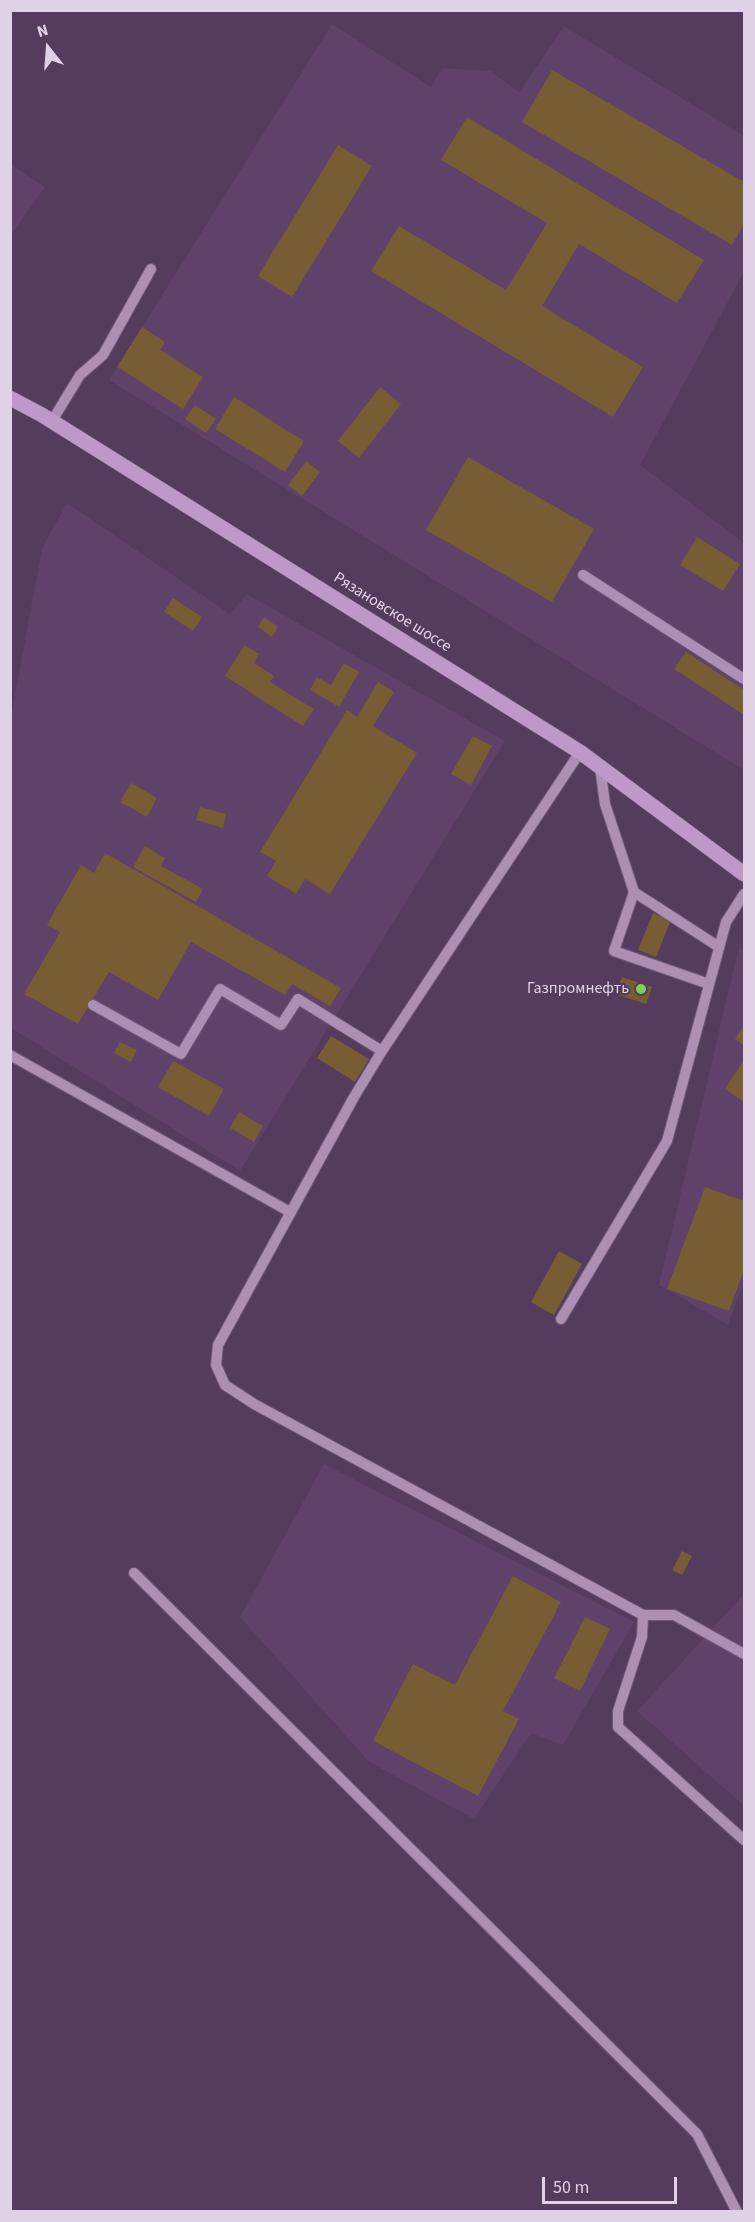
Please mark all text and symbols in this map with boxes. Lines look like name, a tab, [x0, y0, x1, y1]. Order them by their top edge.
north arrow	[18, 18, 78, 78]
text: N	[34, 19, 51, 43]
street label: Рязановское шоссе	[330, 569, 454, 657]
place label: Газпромнефть	[527, 979, 629, 999]
marker: Газпромнефть	[634, 982, 648, 996]
scale bar	[545, 2165, 680, 2203]
text: 50 m	[553, 2175, 589, 2200]

